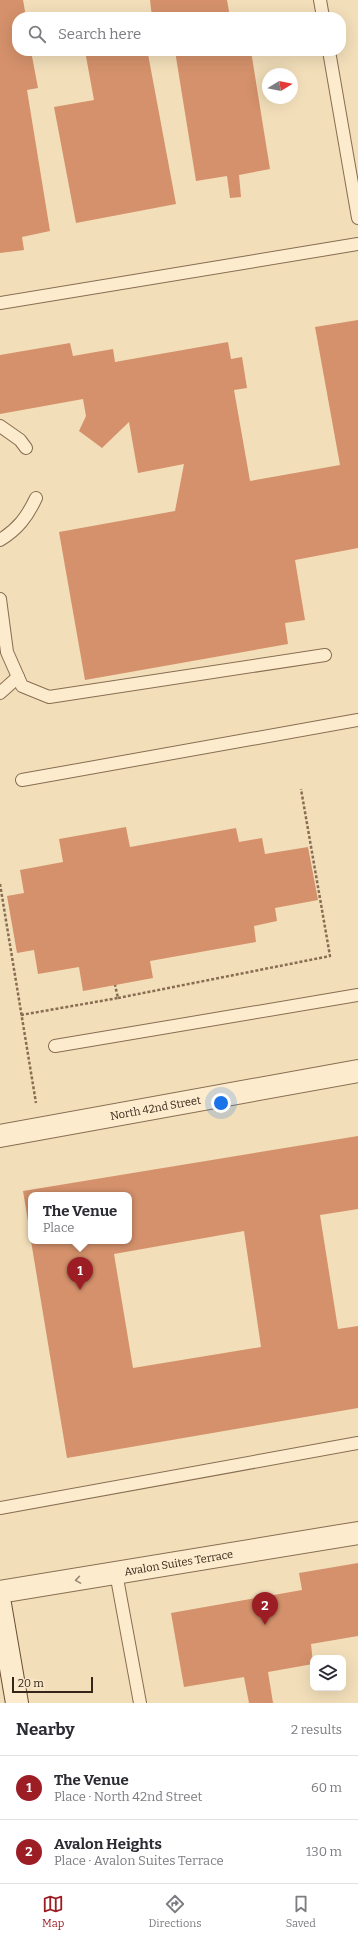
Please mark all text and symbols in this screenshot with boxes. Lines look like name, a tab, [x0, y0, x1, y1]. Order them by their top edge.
search box	[12, 12, 346, 56]
icon: search	[26, 23, 48, 45]
text: Search here	[58, 25, 141, 43]
north arrow	[262, 68, 298, 104]
your location	[211, 1093, 231, 1113]
street label: North 42nd Street	[109, 1094, 202, 1123]
popup	[28, 1192, 132, 1244]
text: The Venue	[43, 1202, 117, 1220]
text: Place	[43, 1220, 74, 1235]
pin: 1	[67, 1257, 93, 1290]
street label: Avalon Suites Terrace	[123, 1548, 234, 1578]
one-way arrow	[75, 1575, 81, 1584]
pin: 2	[252, 1592, 278, 1625]
map controls	[310, 1655, 346, 1691]
button: layers	[310, 1655, 346, 1691]
scale bar	[12, 1675, 93, 1694]
text: 20 m	[18, 1677, 44, 1690]
text: Nearby	[16, 1719, 75, 1740]
text: 2 results	[291, 1722, 342, 1737]
text: The Venue	[54, 1771, 129, 1789]
text: 1	[26, 1780, 32, 1795]
text: 60 m	[311, 1780, 342, 1795]
text: Place · North 42nd Street	[54, 1789, 202, 1804]
text: Avalon Heights	[54, 1835, 162, 1853]
text: 2	[25, 1844, 33, 1859]
text: 130 m	[306, 1844, 342, 1859]
text: Place · Avalon Suites Terrace	[54, 1853, 224, 1868]
tab: Map	[42, 1893, 64, 1930]
tab: Directions	[149, 1893, 201, 1930]
tab: Saved	[286, 1893, 316, 1930]

